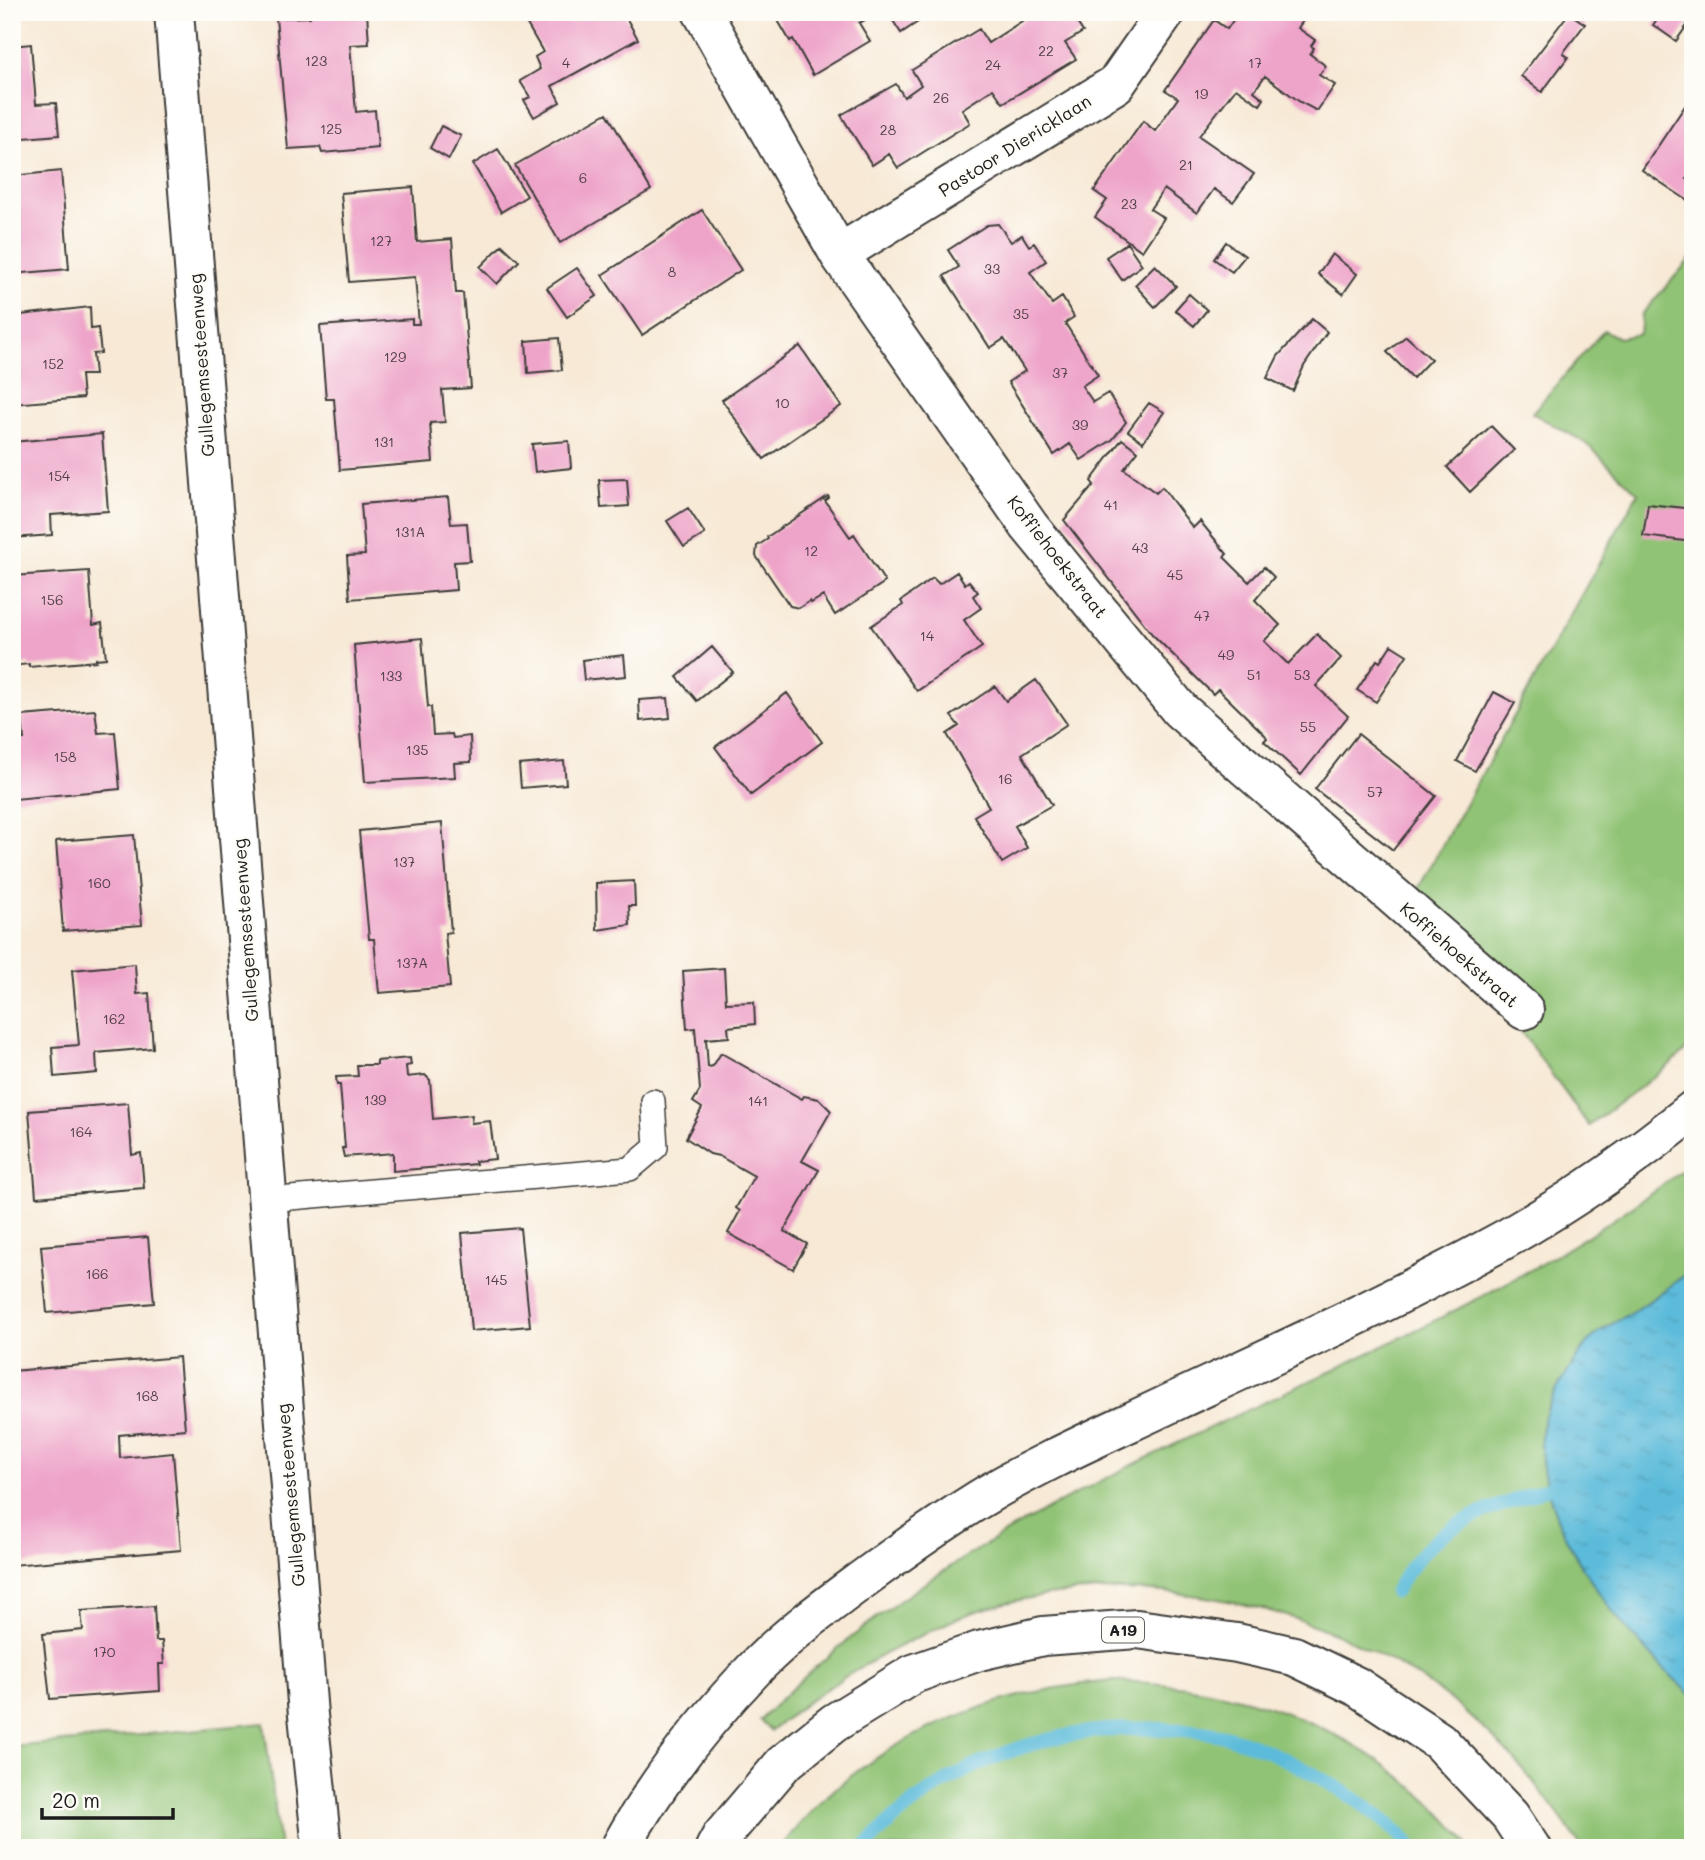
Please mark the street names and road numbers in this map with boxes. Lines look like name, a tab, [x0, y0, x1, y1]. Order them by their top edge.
street label: Pastoor Diericklaan	[934, 88, 1095, 202]
street label: Gullegemsesteenweg	[183, 273, 219, 458]
street label: Koffiehoekstraat	[1002, 490, 1113, 623]
street label: Gullegemsesteenweg	[227, 838, 263, 1023]
street label: Koffiehoekstraat	[1395, 896, 1524, 1012]
street label: Gullegemsesteenweg	[270, 1403, 310, 1588]
road number: A19	[1102, 1618, 1144, 1642]

